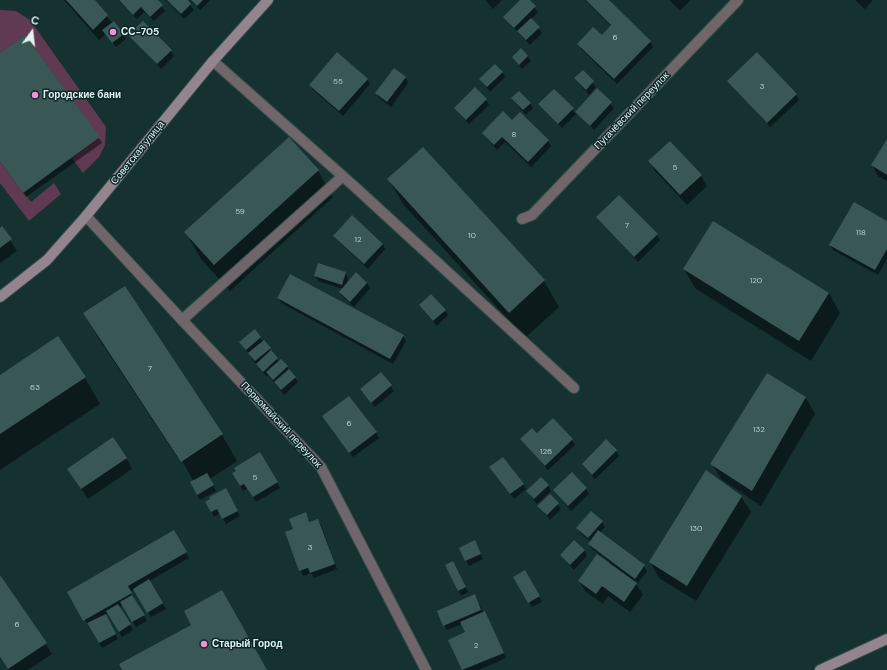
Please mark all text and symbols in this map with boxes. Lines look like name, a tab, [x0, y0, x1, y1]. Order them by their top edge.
north arrow	[12, 12, 52, 52]
text: С	[29, 13, 41, 28]
place label: СС-705	[121, 26, 159, 38]
marker: СС-705	[108, 27, 118, 37]
house number: 6	[612, 33, 618, 43]
street label: Пугачёвский переулок	[592, 70, 672, 152]
house number: 55	[333, 77, 343, 87]
house number: 3	[760, 82, 764, 92]
place label: Городские бани	[43, 89, 121, 101]
marker: Городские бани	[30, 90, 40, 100]
street label: Советская улица	[109, 119, 167, 187]
house number: 8	[512, 130, 516, 140]
house number: 5	[673, 163, 677, 173]
house number: 59	[235, 207, 245, 217]
house number: 7	[625, 221, 629, 231]
house number: 118	[856, 228, 866, 238]
house number: 10	[468, 231, 476, 241]
house number: 12	[354, 235, 362, 245]
house number: 120	[750, 276, 762, 286]
house number: 7	[148, 364, 152, 374]
street label: Первомайский переулок	[238, 380, 324, 470]
house number: 63	[30, 383, 40, 393]
house number: 6	[346, 419, 352, 429]
house number: 132	[753, 425, 765, 435]
house number: 126	[540, 447, 552, 457]
house number: 5	[253, 473, 257, 483]
house number: 130	[690, 524, 702, 534]
house number: 3	[308, 543, 312, 553]
house number: 6	[14, 620, 20, 630]
place label: Старый Город	[212, 638, 283, 650]
marker: Старый Город	[199, 639, 209, 649]
house number: 2	[474, 641, 478, 651]

